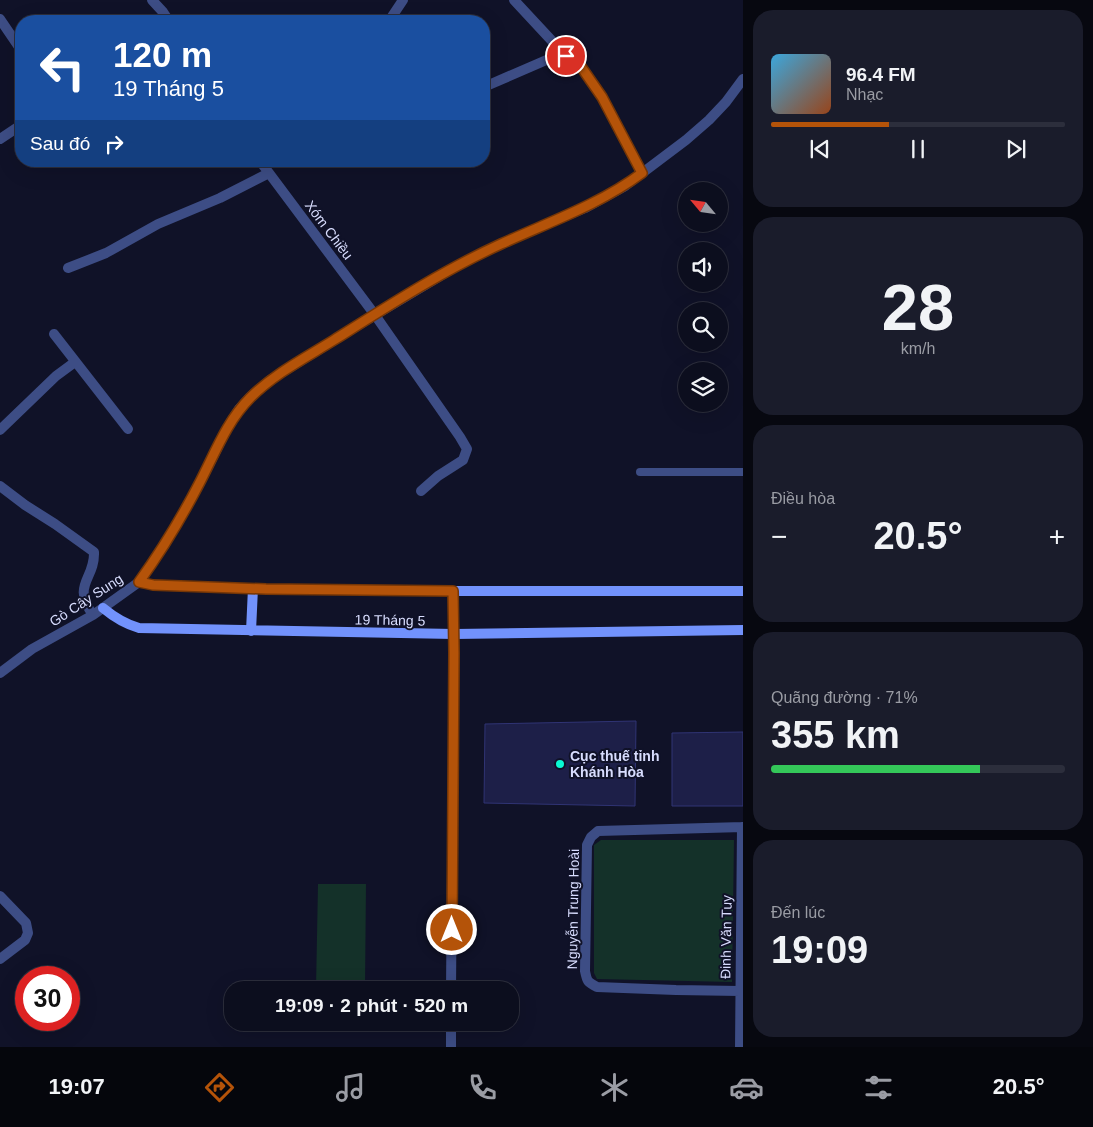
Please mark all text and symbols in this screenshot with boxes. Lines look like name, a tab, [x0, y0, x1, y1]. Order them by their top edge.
icon: left	[30, 35, 95, 100]
text: 120 m	[113, 35, 212, 74]
pin	[545, 35, 587, 77]
icon: arrive	[552, 42, 580, 70]
text: 96.4 FM	[846, 64, 916, 85]
text: 19 Tháng 5	[113, 76, 224, 101]
text: Nhạc	[846, 86, 883, 103]
icon: right	[100, 130, 128, 158]
text: Sau đó	[30, 133, 90, 154]
icon: previous	[806, 135, 834, 163]
icon: pause	[904, 135, 932, 163]
icon: next	[1002, 135, 1030, 163]
north arrow	[678, 182, 728, 232]
map controls	[678, 182, 728, 412]
street label: Xóm Chiều	[302, 198, 356, 262]
button: sound	[678, 242, 728, 292]
text: 28	[882, 271, 954, 344]
button: search	[678, 302, 728, 352]
text: km/h	[901, 340, 935, 357]
button: layers	[678, 362, 728, 412]
text: Điều hòa	[771, 490, 835, 507]
text: 20.5°	[873, 515, 963, 557]
text: −	[771, 521, 787, 552]
text: +	[1049, 521, 1065, 552]
street label: Gò Cây Sung	[46, 570, 126, 630]
street label: 19 Tháng 5	[355, 611, 426, 629]
text: Quãng đường · 71%	[771, 689, 918, 706]
text: 355 km	[771, 714, 900, 756]
place label: Cục thuế tỉnh Khánh Hòa	[570, 748, 659, 780]
marker: Cục thuế tỉnh Khánh Hòa	[554, 758, 566, 770]
street label: Nguyễn Trung Hoài	[564, 849, 582, 969]
street label: Đinh Văn Tuy	[717, 895, 735, 979]
position arrow	[425, 903, 477, 955]
text: Đến lúc	[771, 904, 825, 921]
text: 19:09	[771, 929, 868, 971]
speed limit sign: 30	[15, 966, 80, 1031]
text: 19:09 · 2 phút · 520 m	[275, 995, 468, 1016]
icon: directions	[202, 1070, 237, 1105]
icon: music	[333, 1070, 368, 1105]
icon: phone	[465, 1070, 500, 1105]
icon: climate	[597, 1070, 632, 1105]
icon: car	[729, 1070, 764, 1105]
icon: filters	[861, 1070, 896, 1105]
text: 19:07	[48, 1074, 105, 1099]
text: 20.5°	[993, 1074, 1044, 1099]

